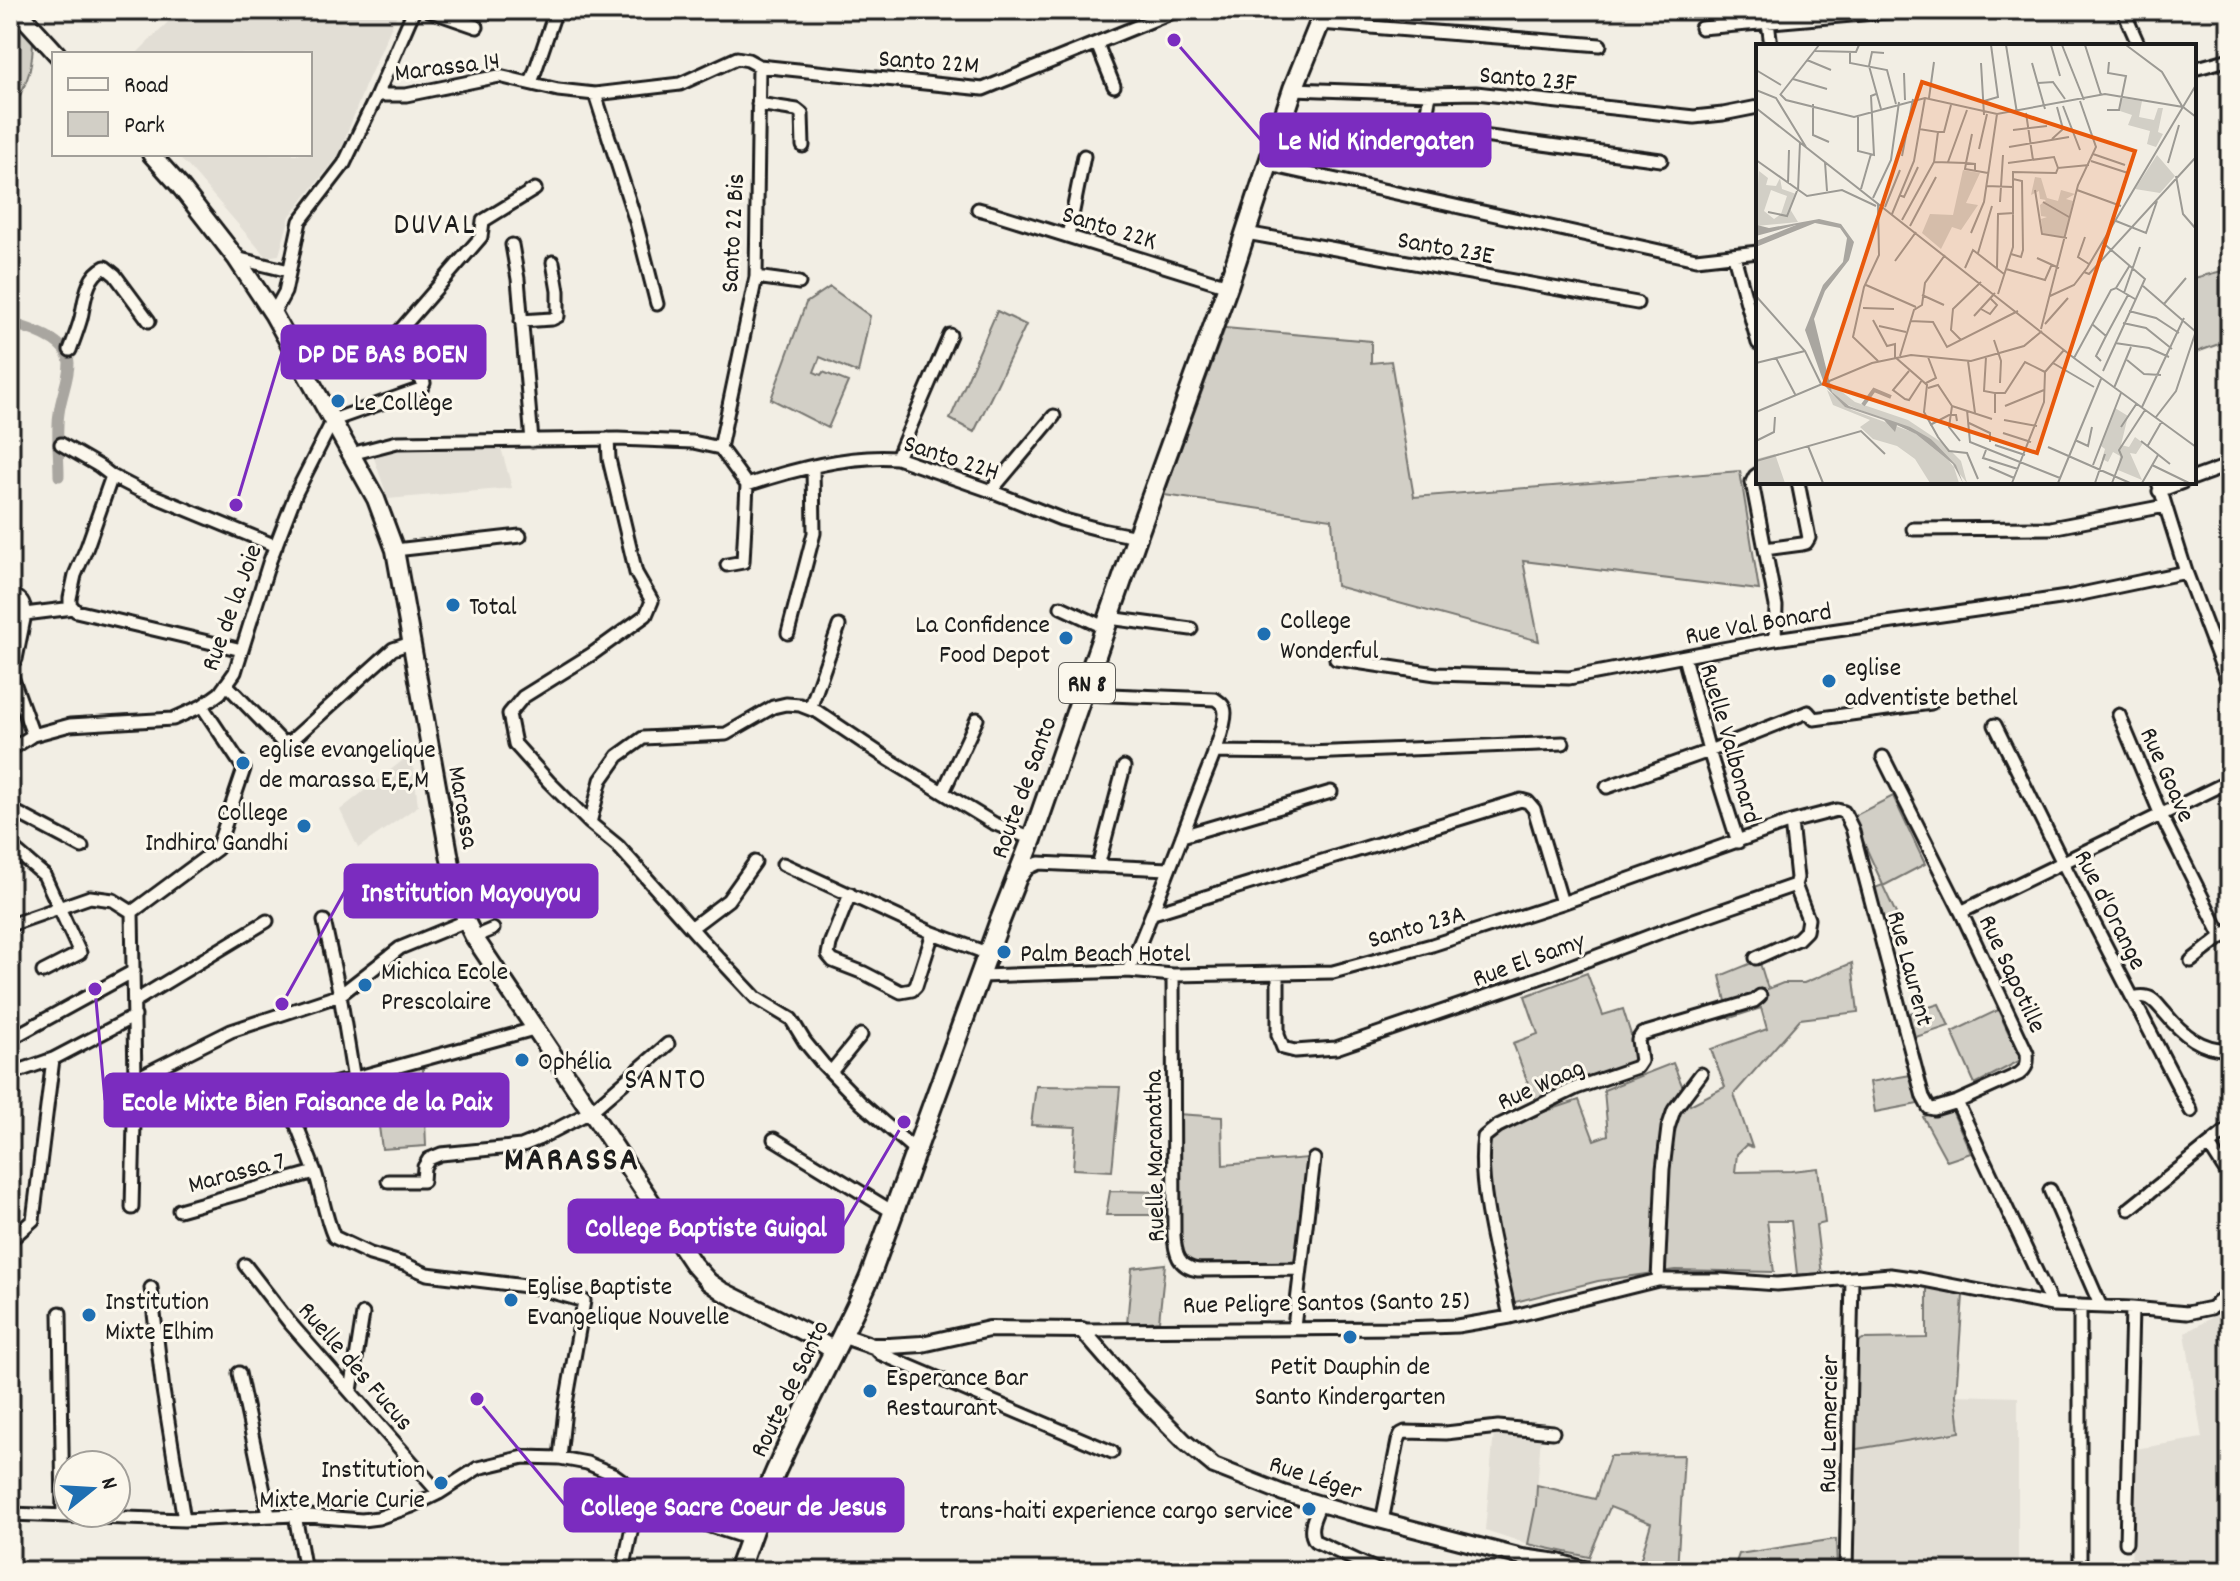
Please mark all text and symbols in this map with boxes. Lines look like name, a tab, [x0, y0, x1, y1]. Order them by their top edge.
street label: Santo 22M	[877, 42, 980, 85]
street label: Marassa 14	[393, 44, 502, 93]
inset map	[1756, 44, 2196, 484]
legend	[52, 52, 312, 156]
street label: Santo 23F	[1478, 58, 1578, 103]
text: Road	[124, 70, 169, 104]
text: Park	[124, 110, 165, 144]
callout: Le Nid Kindergaten	[1261, 114, 1490, 166]
text: Le Nid Kindergaten	[1278, 124, 1474, 164]
street label: Santo 22 Bis	[713, 173, 756, 294]
street label: Santo 22K	[1057, 197, 1161, 261]
district label: DUVAL	[393, 206, 477, 249]
street label: Santo 23E	[1394, 223, 1497, 276]
callout: DP DE BAS BOEN	[282, 326, 485, 378]
text: DP DE BAS BOEN	[298, 337, 468, 377]
place label: Le Collège	[354, 386, 453, 423]
marker: Le Collège	[329, 392, 347, 410]
street label: Santo 22H	[898, 426, 1004, 492]
street label: Rue de la Joie	[193, 540, 273, 677]
place label: Total	[469, 590, 517, 627]
street label: Rue Val Bonard	[1682, 594, 1835, 657]
marker: Total	[444, 596, 462, 614]
place label: College Wonderful	[1280, 604, 1378, 671]
place label: La Confidence Food Depot	[915, 608, 1050, 675]
marker: College Wonderful	[1255, 625, 1273, 643]
marker: La Confidence Food Depot	[1057, 629, 1075, 647]
place label: eglise adventiste bethel	[1845, 651, 2018, 718]
street label: Ruelle Valbonard	[1688, 660, 1769, 828]
road number: RN 8	[1059, 663, 1115, 703]
marker: eglise adventiste bethel	[1820, 672, 1838, 690]
street label: Route de Santo	[982, 712, 1068, 864]
street label: Rue Goave	[2128, 722, 2203, 829]
place label: eglise evangelique de marassa E,E,M	[259, 733, 436, 800]
marker: eglise evangelique de marassa E,E,M	[234, 754, 252, 772]
street label: Marassa	[436, 763, 487, 853]
place label: College Indhira Gandhi	[145, 796, 288, 863]
marker: College Indhira Gandhi	[295, 817, 313, 835]
street label: Rue d'Orange	[2063, 844, 2155, 977]
callout: Institution Mayouyou	[345, 865, 597, 917]
text: Institution Mayouyou	[361, 876, 581, 916]
street label: Santo 23A	[1364, 897, 1470, 960]
street label: Rue Laurent	[1875, 907, 1942, 1031]
street label: Rue Sapotille	[1967, 909, 2054, 1040]
street label: Rue El Samy	[1468, 924, 1591, 999]
place label: Palm Beach Hotel	[1020, 937, 1190, 974]
marker: Palm Beach Hotel	[995, 943, 1013, 961]
place label: Michica Ecole Prescolaire	[381, 955, 508, 1022]
marker: Michica Ecole Prescolaire	[356, 976, 374, 994]
place label: Ophélia	[538, 1045, 612, 1082]
marker: Ophélia	[513, 1051, 531, 1069]
street label: Rue Waag	[1492, 1051, 1591, 1122]
district label: SANTO	[624, 1061, 708, 1104]
street label: Ruelle Maranatha	[1136, 1069, 1176, 1242]
callout: Ecole Mixte Bien Faisance de la Paix	[105, 1074, 508, 1126]
text: Ecole Mixte Bien Faisance de la Paix	[122, 1085, 493, 1125]
district label: MARASSA	[504, 1138, 640, 1187]
street label: Marassa 7	[184, 1144, 290, 1205]
callout: College Baptiste Guigal	[569, 1200, 843, 1252]
text: College Baptiste Guigal	[585, 1211, 827, 1251]
place label: Eglise Baptiste Evangelique Nouvelle	[527, 1270, 730, 1337]
street label: Rue Peligre Santos (Santo 25)	[1182, 1283, 1470, 1325]
place label: Institution Mixte Elhim	[105, 1285, 214, 1352]
marker: Eglise Baptiste Evangelique Nouvelle	[502, 1291, 520, 1309]
street label: Ruelle des Fucus	[288, 1294, 421, 1440]
marker: Institution Mixte Elhim	[80, 1306, 98, 1324]
street label: Route de Santo	[742, 1315, 840, 1465]
marker: Petit Dauphin de Santo Kindergarten	[1341, 1328, 1359, 1346]
place label: Petit Dauphin de Santo Kindergarten	[1254, 1350, 1446, 1417]
street label: Rue Lemercier	[1811, 1354, 1850, 1494]
place label: Esperance Bar Restaurant	[886, 1361, 1028, 1428]
marker: Esperance Bar Restaurant	[861, 1382, 879, 1400]
street label: Rue Léger	[1264, 1447, 1366, 1512]
north arrow	[52, 1449, 132, 1529]
place label: Institution Mixte Marie Curie	[259, 1453, 425, 1520]
text: N	[91, 1474, 124, 1494]
marker: Institution Mixte Marie Curie	[432, 1474, 450, 1492]
callout: College Sacre Coeur de Jesus	[565, 1479, 903, 1531]
text: College Sacre Coeur de Jesus	[581, 1490, 887, 1530]
place label: trans-haiti experience cargo service	[940, 1494, 1293, 1531]
marker: trans-haiti experience cargo service	[1300, 1500, 1318, 1518]

